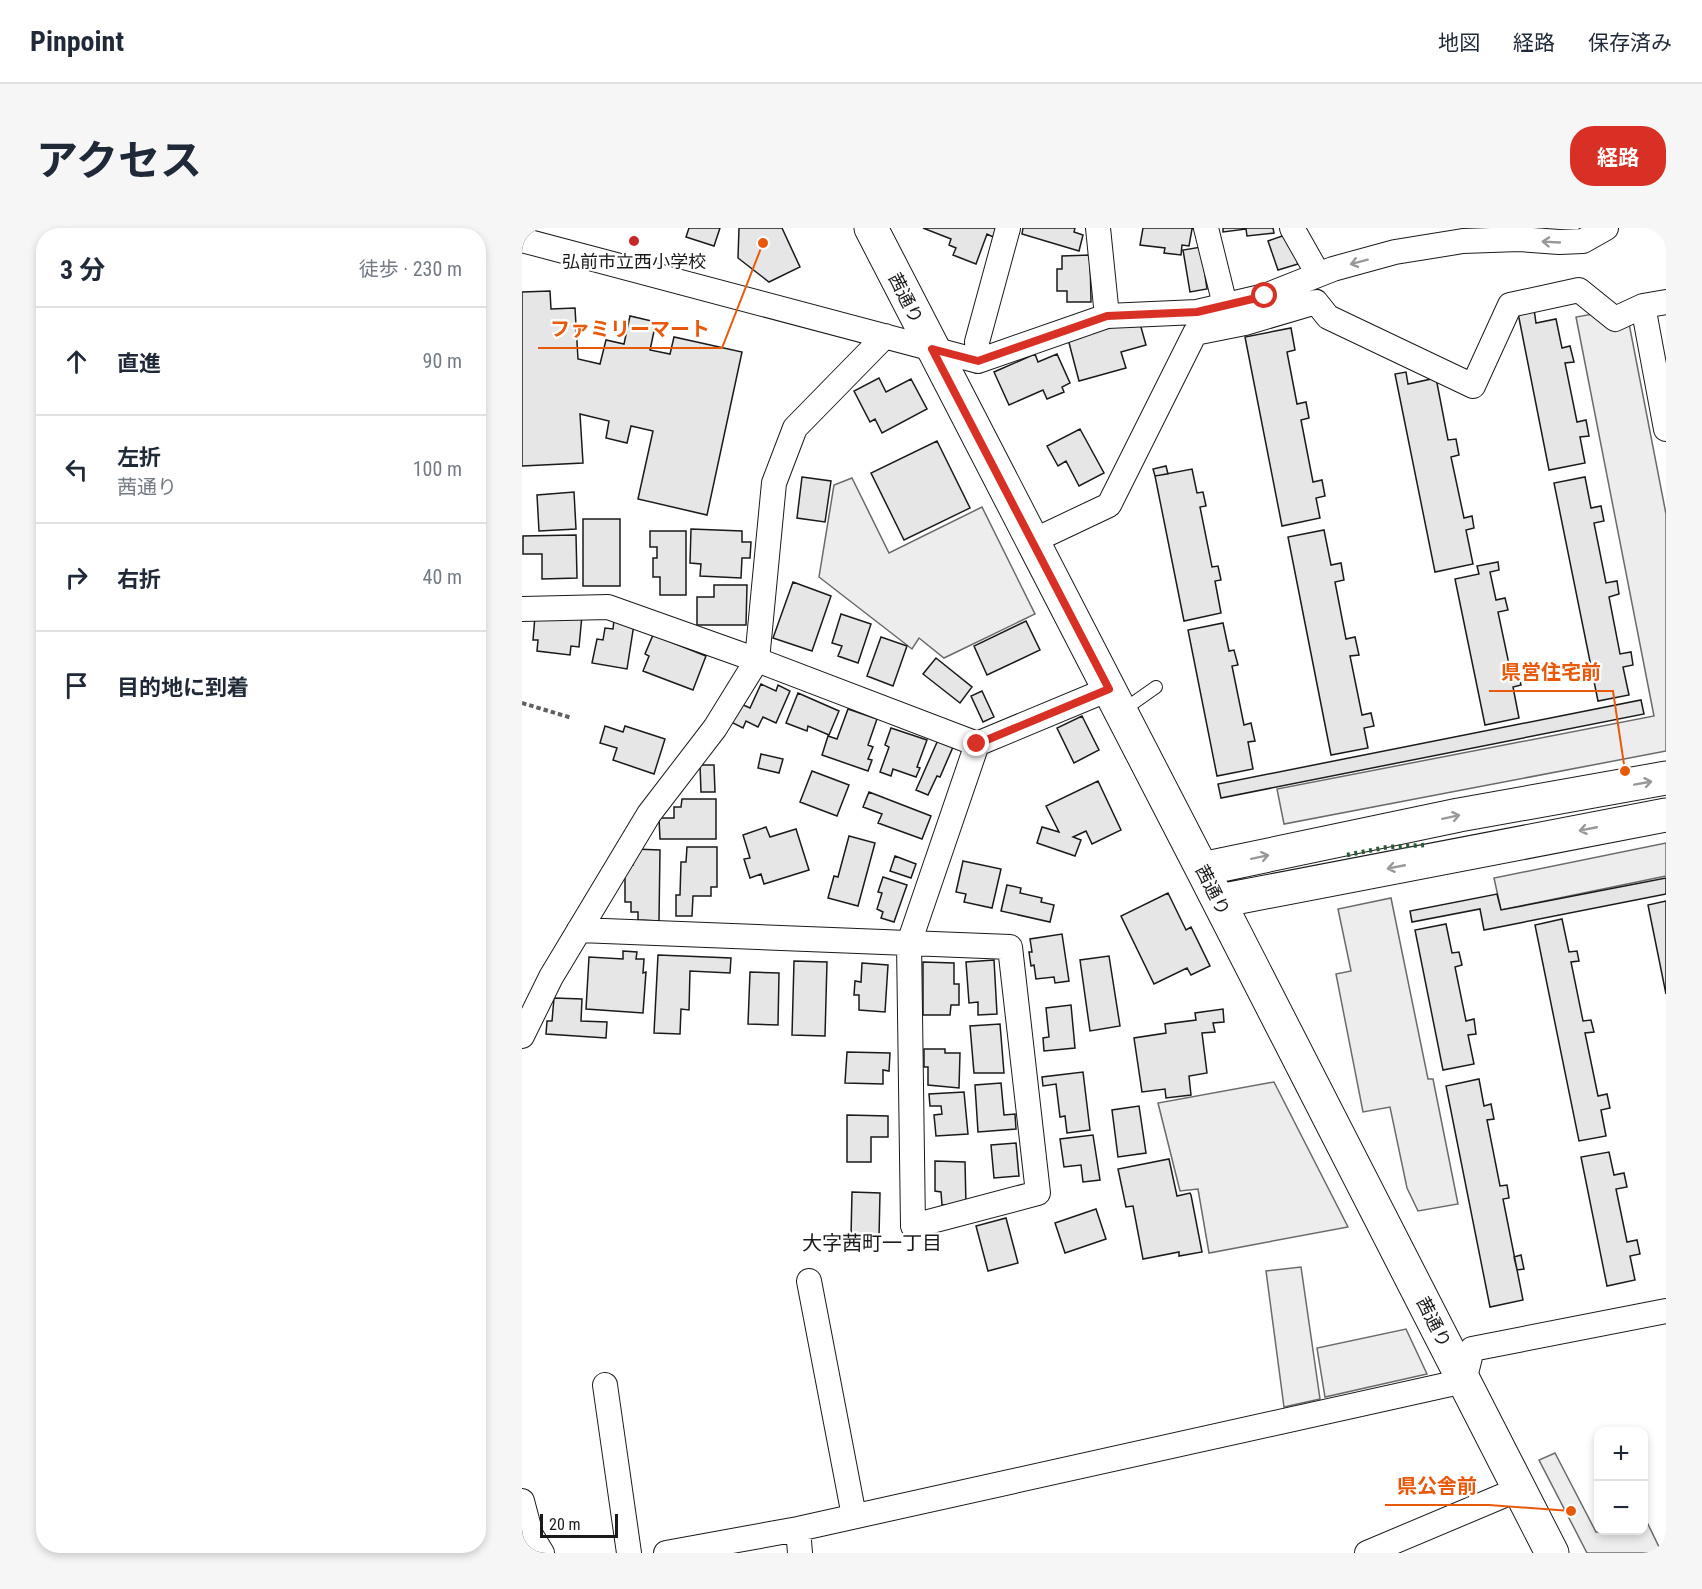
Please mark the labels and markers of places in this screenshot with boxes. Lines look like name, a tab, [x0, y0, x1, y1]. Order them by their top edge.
marker: 弘前市立西小学校	[627, 234, 641, 248]
place label: 弘前市立西小学校	[562, 251, 706, 272]
callout: ファミリーマート	[538, 310, 722, 348]
callout: 県営住宅前	[1489, 653, 1613, 691]
callout: 県公舎前	[1385, 1467, 1489, 1505]

